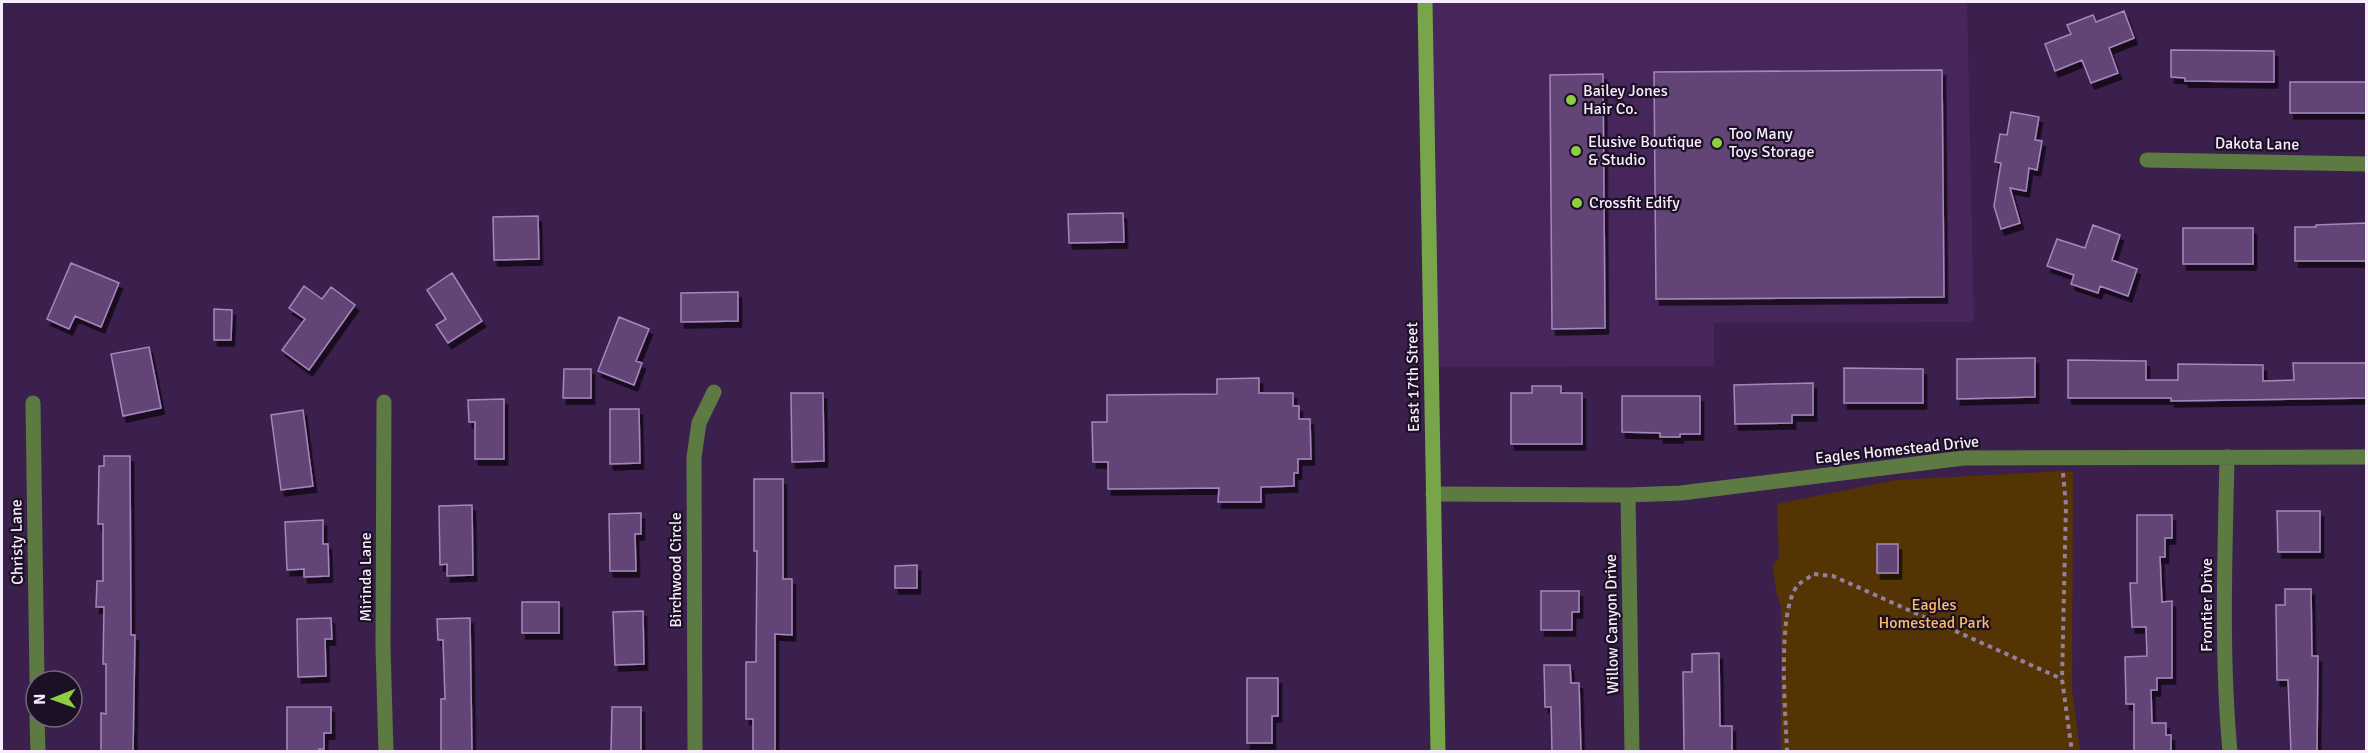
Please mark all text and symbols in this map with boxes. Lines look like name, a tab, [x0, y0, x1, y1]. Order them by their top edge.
place label: Bailey Jones Hair Co.	[1583, 81, 1668, 119]
marker: Bailey Jones Hair Co.	[1564, 93, 1578, 107]
place label: Too Many Toys Storage	[1729, 124, 1815, 162]
place label: Elusive Boutique & Studio	[1588, 132, 1702, 170]
street label: Dakota Lane	[2215, 133, 2299, 155]
marker: Too Many Toys Storage	[1710, 136, 1724, 150]
marker: Elusive Boutique & Studio	[1569, 144, 1583, 158]
place label: Crossfit Edify	[1589, 193, 1680, 213]
marker: Crossfit Edify	[1570, 196, 1584, 210]
street label: East 17th Street	[1402, 321, 1424, 432]
street label: Eagles Homestead Drive	[1814, 431, 1980, 469]
street label: Christy Lane	[6, 499, 28, 585]
street label: Birchwood Circle	[666, 512, 686, 628]
street label: Mirinda Lane	[356, 532, 376, 622]
street label: Willow Canyon Drive	[1601, 554, 1623, 694]
street label: Frontier Drive	[2197, 558, 2217, 652]
park label: Eagles Homestead Park	[1878, 595, 1990, 633]
north arrow	[24, 669, 84, 729]
text: N	[30, 694, 50, 705]

